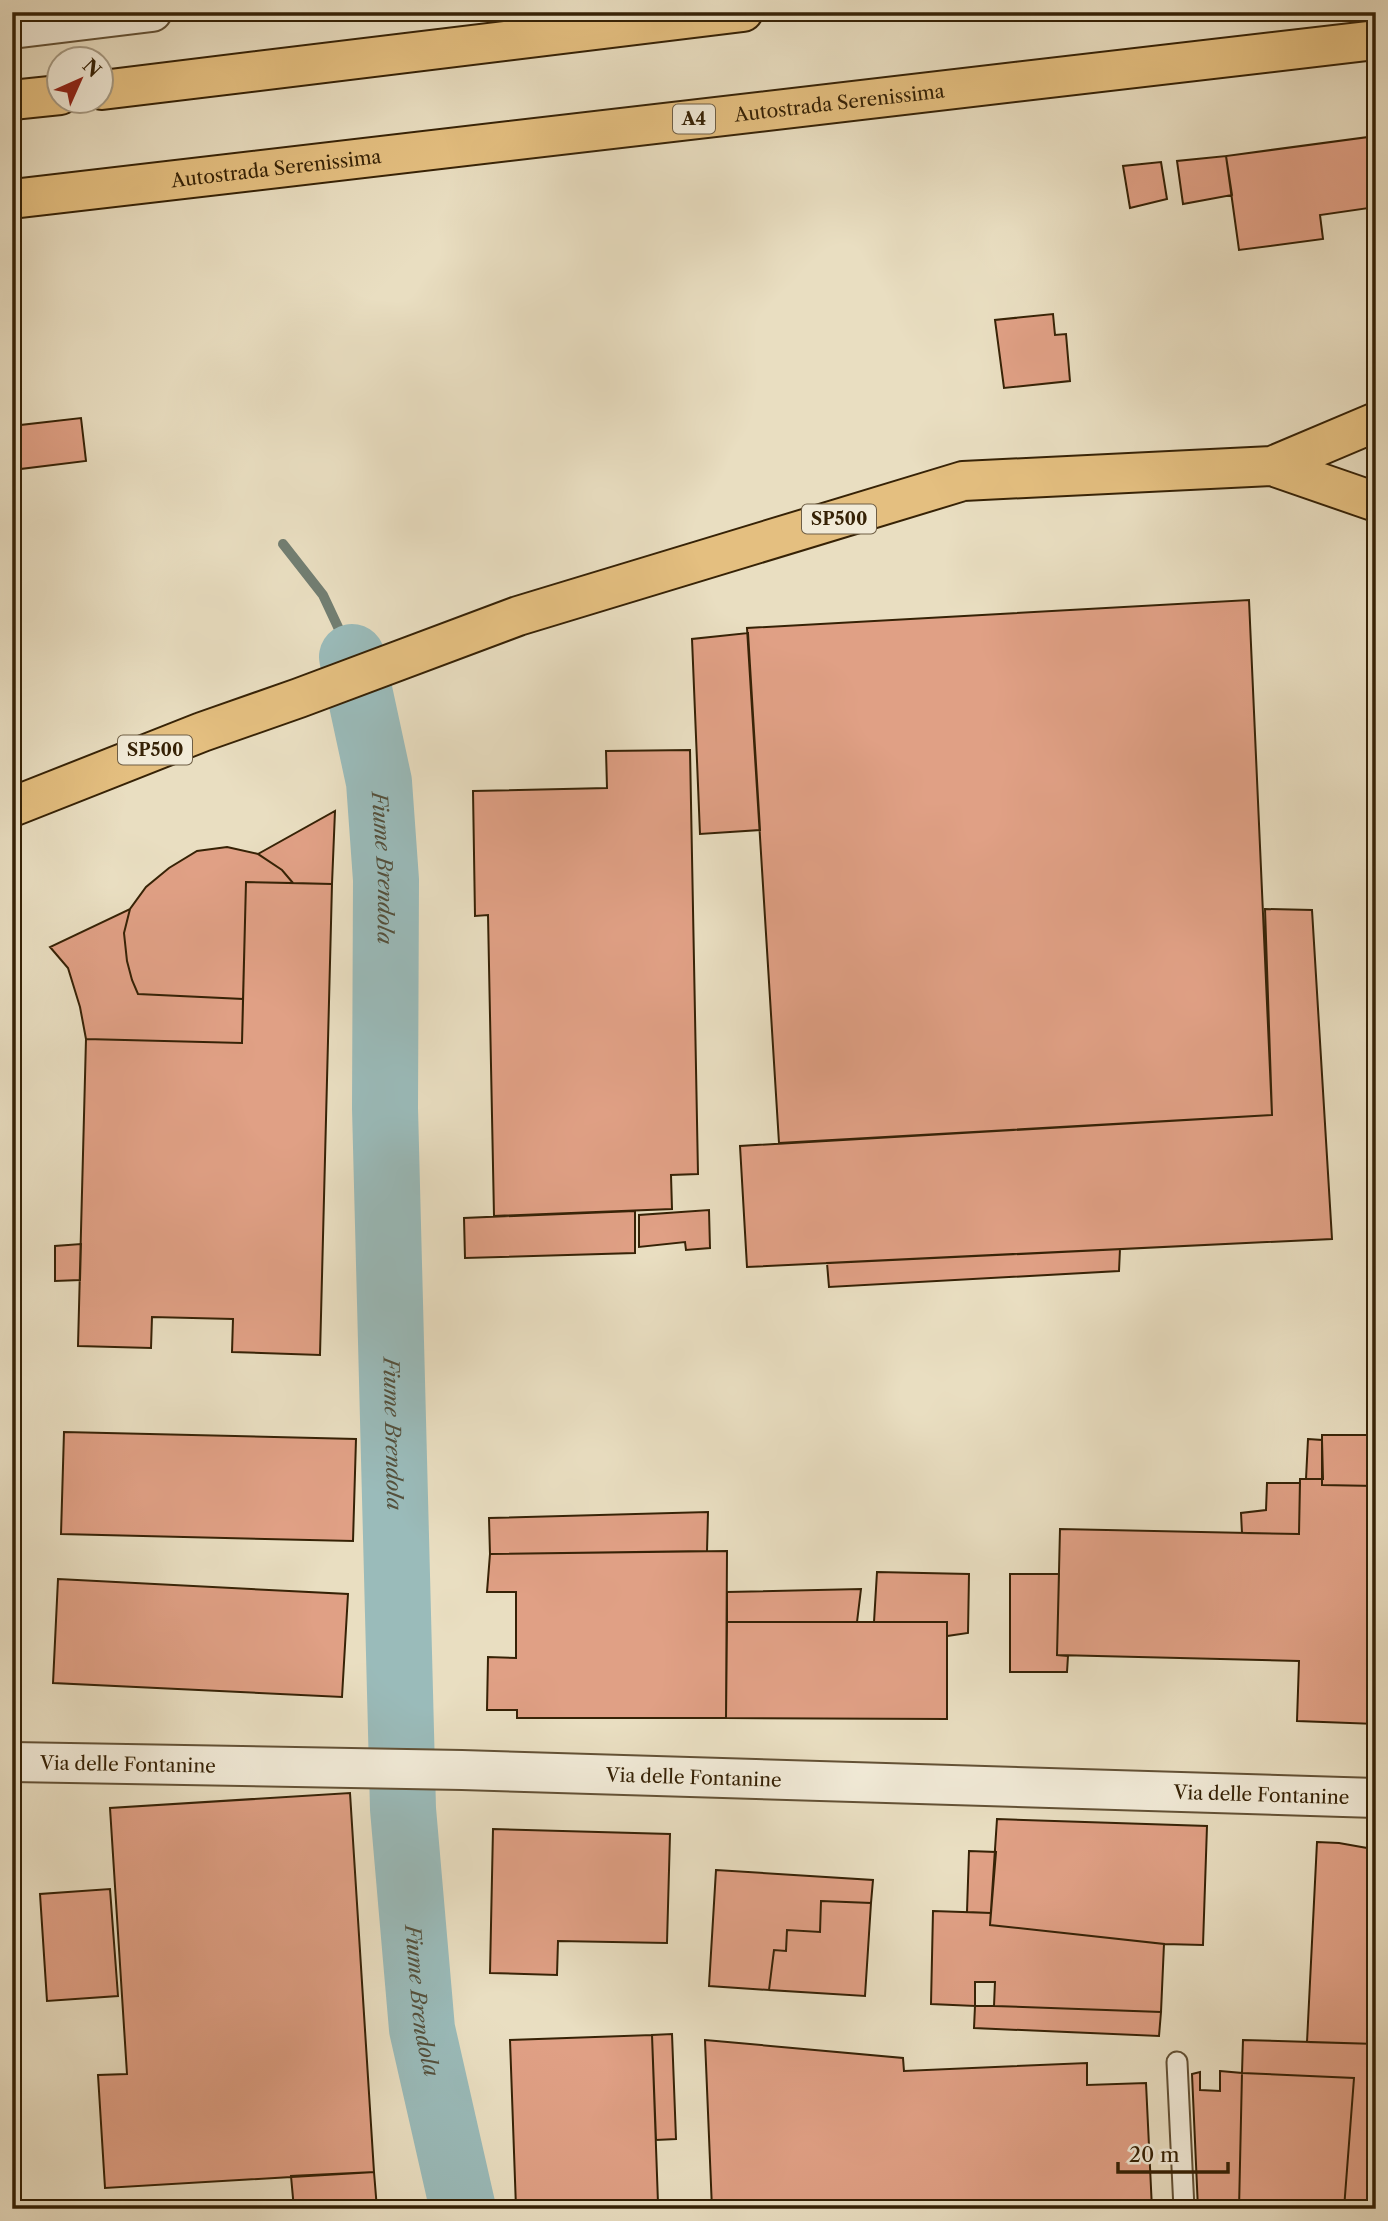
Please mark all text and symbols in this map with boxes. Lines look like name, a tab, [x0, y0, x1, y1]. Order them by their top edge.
north arrow	[46, 46, 116, 116]
text: N	[78, 54, 106, 82]
street label: Autostrada Serenissima	[732, 79, 946, 126]
road number: A4	[673, 104, 715, 134]
street label: Autostrada Serenissima	[169, 145, 383, 192]
road number: SP500	[802, 504, 876, 534]
road number: SP500	[118, 736, 192, 764]
water label: Fiume Brendola	[367, 789, 399, 945]
water label: Fiume Brendola	[379, 1355, 408, 1511]
street label: Via delle Fontanine	[39, 1751, 216, 1777]
street label: Via delle Fontanine	[605, 1763, 782, 1791]
street label: Via delle Fontanine	[1172, 1780, 1350, 1809]
water label: Fiume Brendola	[400, 1922, 445, 2079]
scale bar	[1118, 2130, 1229, 2174]
text: 20 m	[1129, 2142, 1180, 2167]

